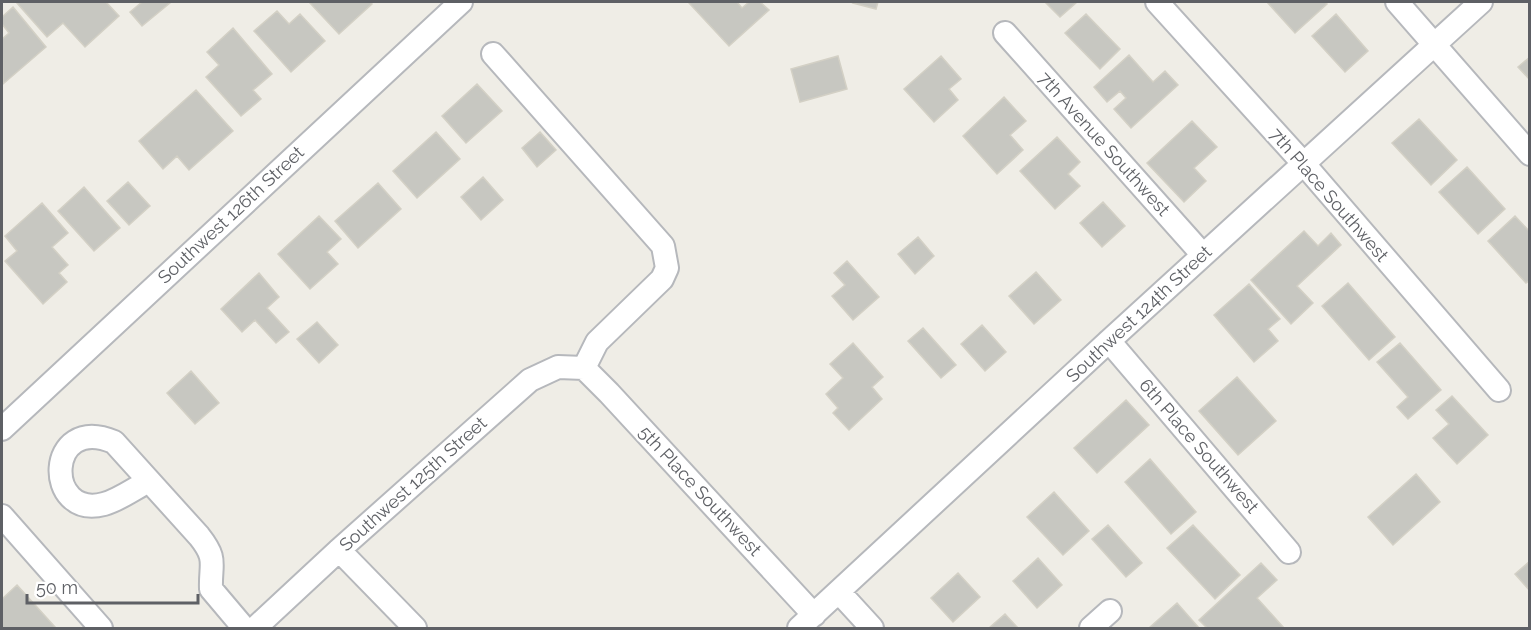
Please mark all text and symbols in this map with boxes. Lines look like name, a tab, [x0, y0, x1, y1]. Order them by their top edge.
street label: 7th Avenue Southwest	[1034, 67, 1174, 220]
street label: 7th Place Southwest	[1266, 124, 1393, 266]
street label: Southwest 126th Street	[153, 142, 308, 288]
street label: Southwest 124th Street	[1062, 241, 1216, 386]
street label: 6th Place Southwest	[1135, 374, 1263, 517]
street label: Southwest 125th Street	[335, 412, 491, 555]
street label: 5th Place Southwest	[635, 421, 766, 560]
scale bar	[27, 567, 198, 605]
text: 50 m	[36, 577, 78, 598]

